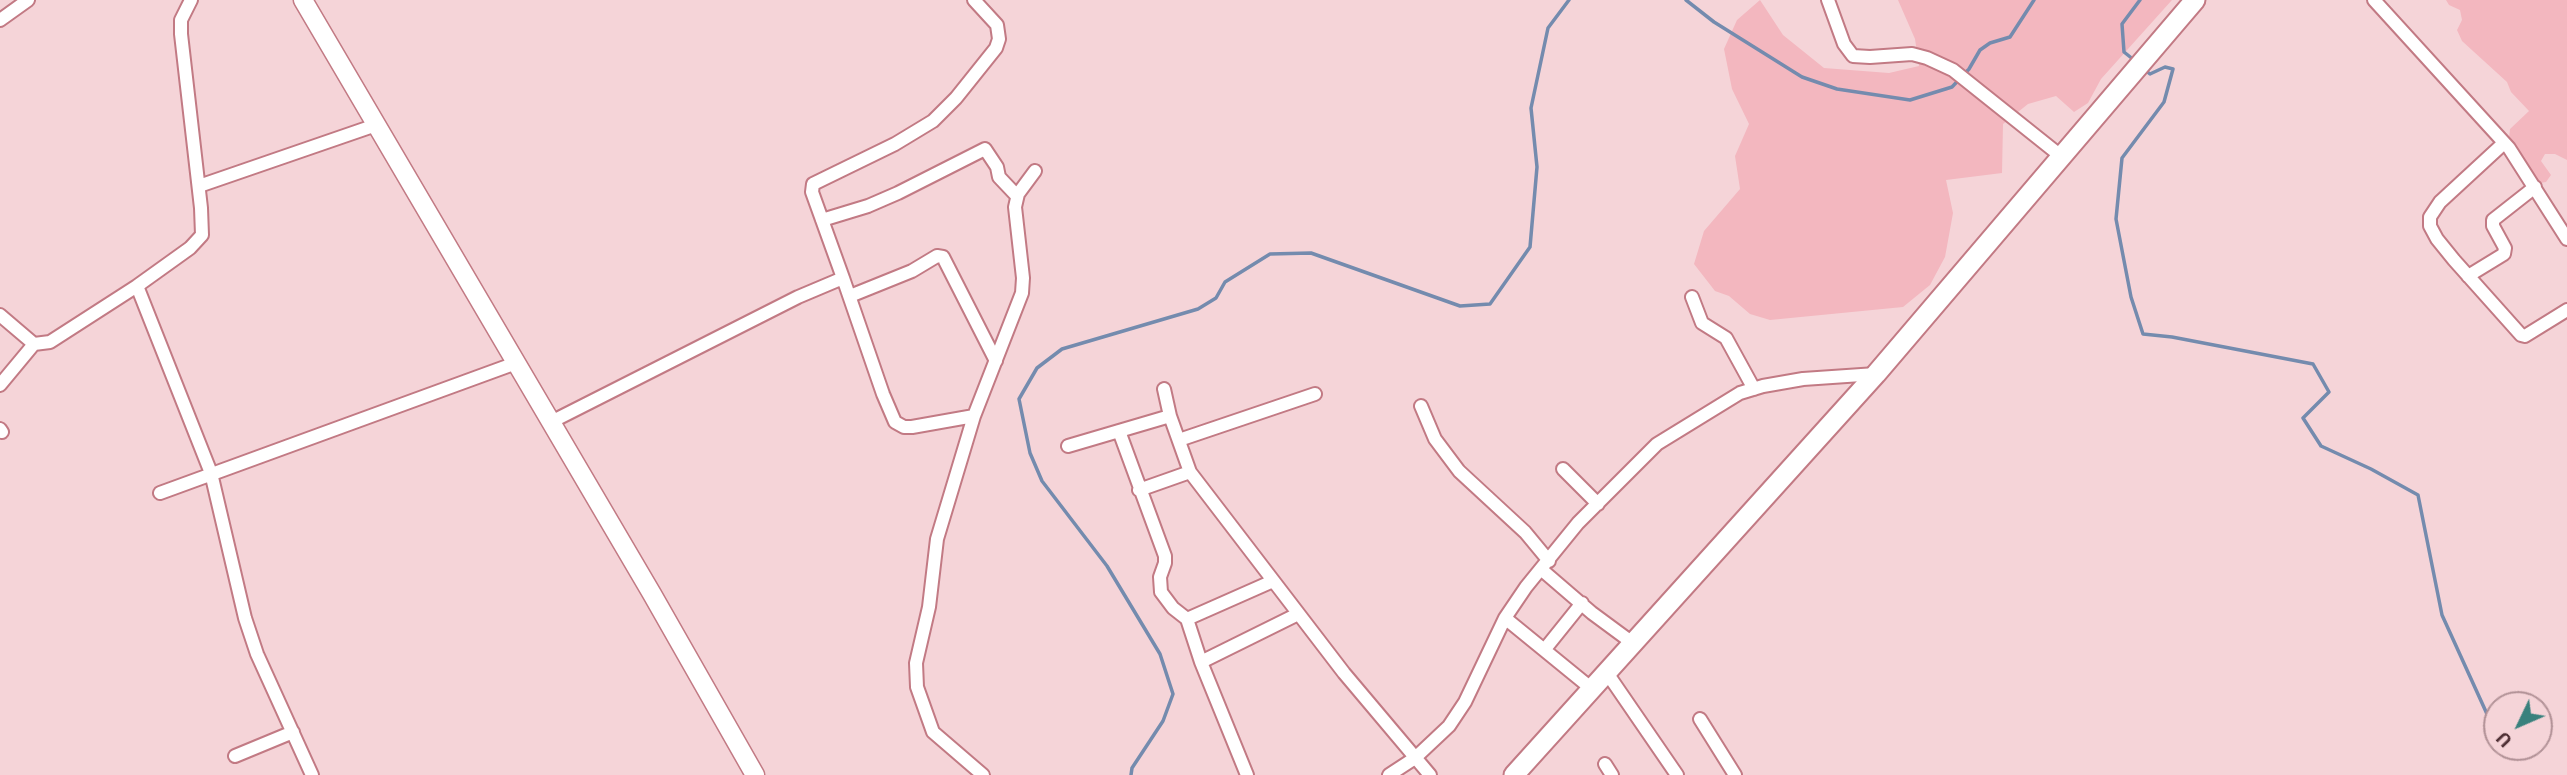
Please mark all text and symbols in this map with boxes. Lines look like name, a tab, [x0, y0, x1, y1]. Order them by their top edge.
north arrow	[2483, 691, 2553, 761]
text: U	[2491, 727, 2517, 752]

